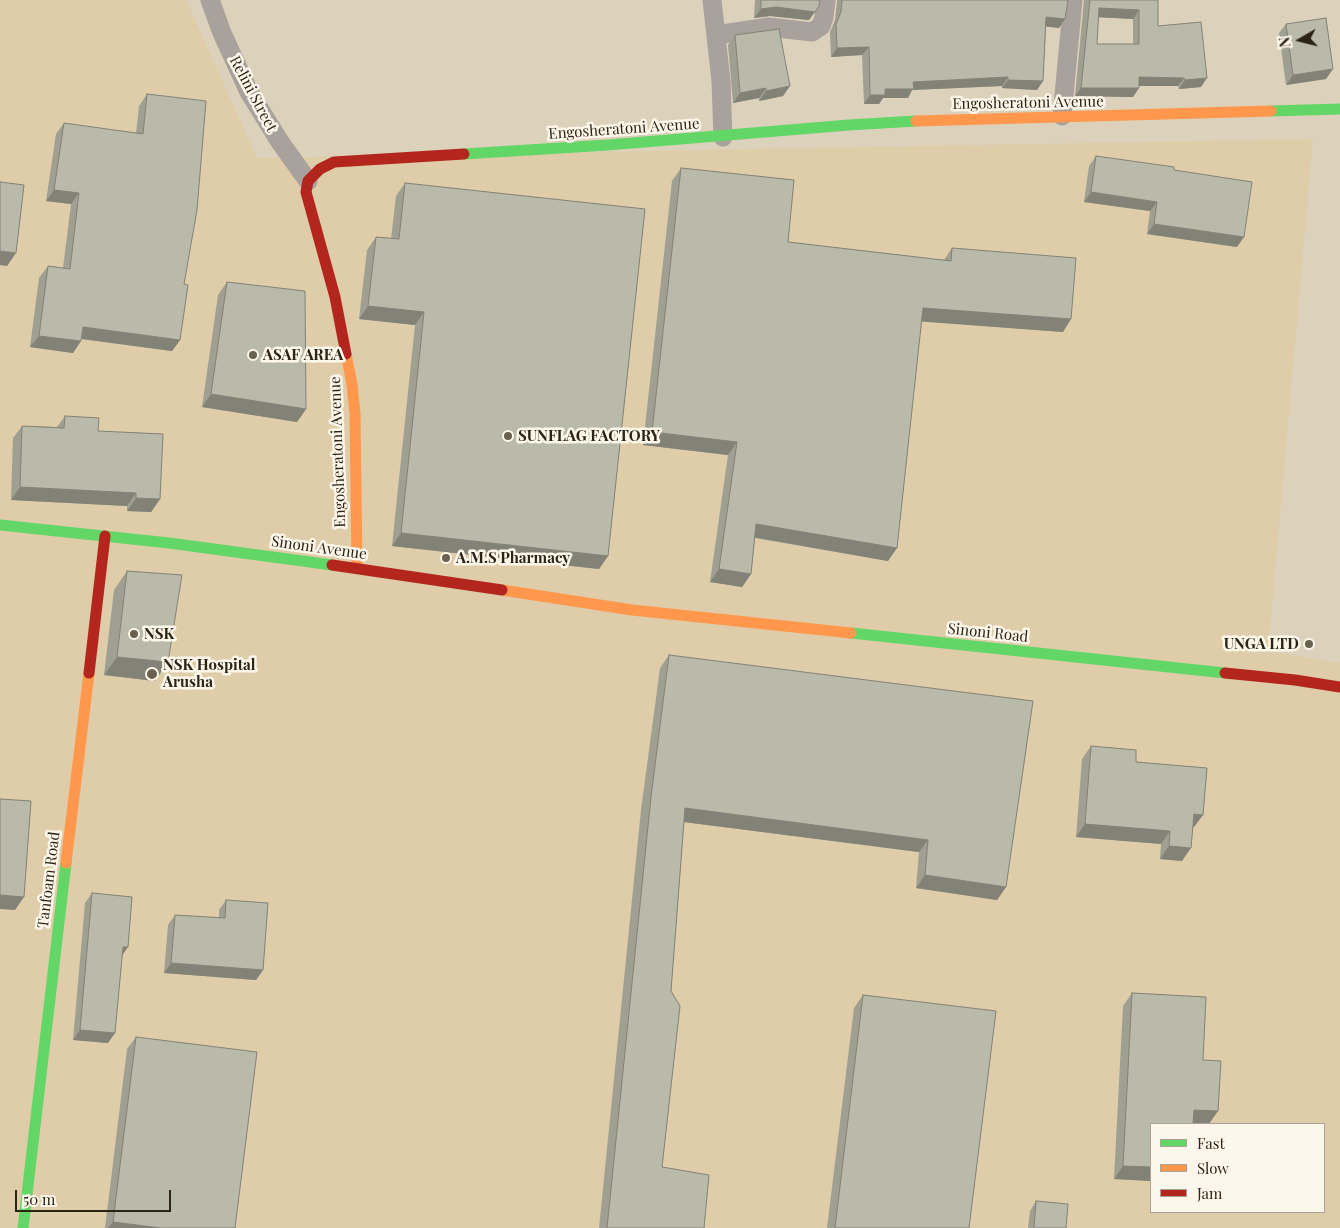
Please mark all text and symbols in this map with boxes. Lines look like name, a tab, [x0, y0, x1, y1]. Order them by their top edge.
north arrow	[1275, 15, 1325, 65]
text: N	[1275, 36, 1295, 48]
street label: Relini Street	[225, 53, 281, 135]
street label: Engosheratoni Avenue	[952, 93, 1104, 113]
street label: Engosheratoni Avenue	[548, 115, 700, 143]
place label: ASAF AREA	[263, 346, 343, 364]
marker: ASAF AREA	[247, 349, 259, 361]
street label: Engosheratoni Avenue	[326, 376, 350, 528]
place label: SUNFLAG FACTORY	[518, 427, 660, 445]
marker: SUNFLAG FACTORY	[502, 430, 514, 442]
street label: Sinoni Avenue	[270, 532, 368, 564]
place label: A.M.S Pharmacy	[456, 549, 570, 567]
marker: A.M.S Pharmacy	[440, 552, 452, 564]
street label: Sinoni Road	[947, 620, 1029, 646]
place label: NSK	[144, 625, 174, 643]
marker: NSK	[128, 628, 140, 640]
place label: UNGA LTD	[1224, 635, 1299, 653]
marker: UNGA LTD	[1303, 638, 1315, 650]
place label: NSK Hospital Arusha	[163, 656, 255, 691]
marker: NSK Hospital Arusha	[145, 667, 159, 681]
street label: Tanfoam Road	[34, 831, 64, 929]
legend	[1150, 1123, 1325, 1213]
text: Fast	[1197, 1133, 1225, 1153]
text: Slow	[1197, 1158, 1229, 1178]
scale bar	[18, 1180, 174, 1212]
text: Jam	[1197, 1183, 1222, 1203]
text: 50 m	[23, 1189, 55, 1209]

